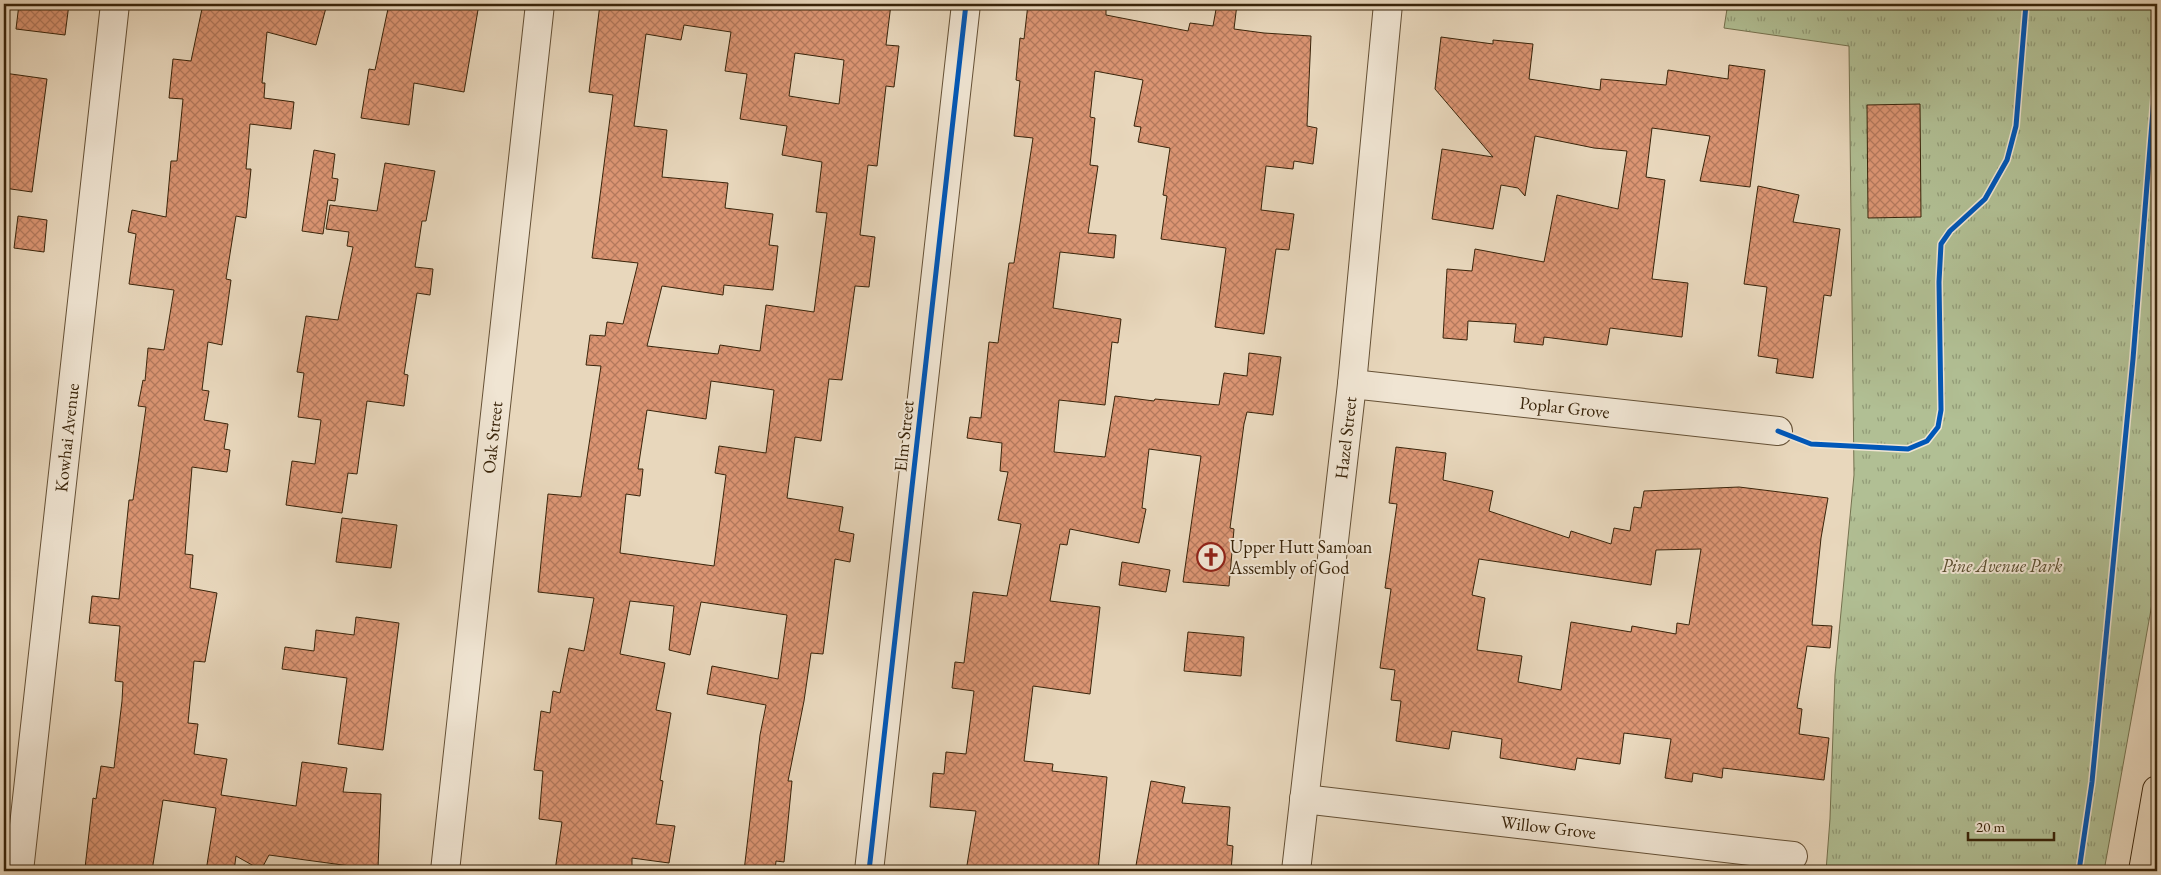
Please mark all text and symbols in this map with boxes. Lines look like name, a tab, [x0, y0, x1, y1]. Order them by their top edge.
street label: Kowhai Avenue	[49, 382, 84, 493]
street label: Poplar Grove	[1519, 391, 1611, 423]
street label: Hazel Street	[1329, 395, 1362, 480]
street label: Elm Street	[888, 399, 919, 473]
street label: Oak Street	[477, 400, 507, 475]
place label: Upper Hutt Samoan Assembly of God	[1229, 535, 1373, 579]
church icon: Upper Hutt Samoan Assembly of God	[1196, 542, 1226, 572]
park label: Pine Avenue Park	[1942, 554, 2062, 577]
street label: Willow Grove	[1499, 810, 1597, 844]
scale bar	[1968, 810, 2055, 842]
text: 20 m	[1976, 817, 2005, 836]

